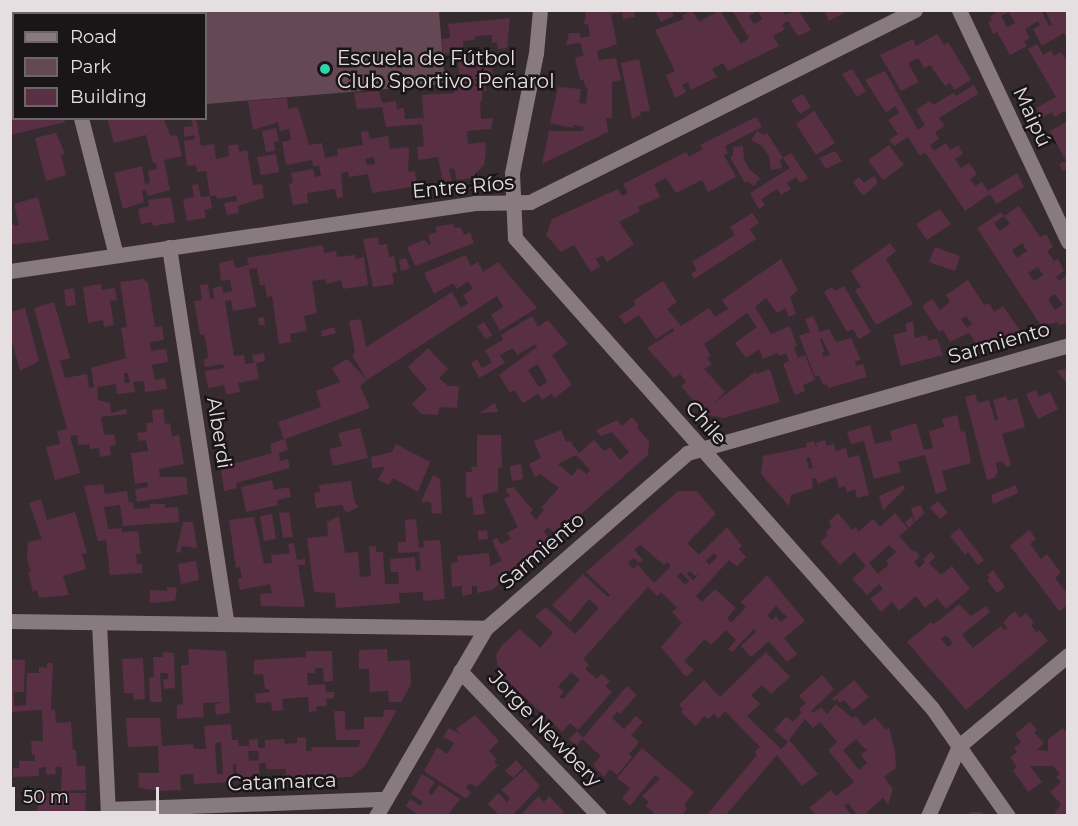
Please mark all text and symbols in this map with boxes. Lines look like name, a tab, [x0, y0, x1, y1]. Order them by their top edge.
legend	[12, 12, 207, 120]
text: Road	[70, 26, 117, 48]
place label: Escuela de Fútbol Club Sportivo Peñarol	[337, 46, 555, 93]
text: Park	[70, 56, 111, 78]
marker: Escuela de Fútbol Club Sportivo Peñarol	[318, 62, 332, 76]
street label: Maipú	[1008, 83, 1056, 151]
text: Building	[70, 86, 147, 108]
street label: Entre Ríos	[411, 171, 515, 203]
street label: Sarmiento	[945, 317, 1053, 369]
street label: Alberdi	[202, 396, 236, 470]
street label: Chile	[680, 396, 732, 450]
street label: Sarmiento	[495, 508, 589, 594]
street label: Jorge Newbery	[484, 666, 606, 792]
street label: Catamarca	[227, 768, 337, 796]
scale bar	[15, 775, 162, 813]
text: 50 m	[23, 786, 69, 808]

